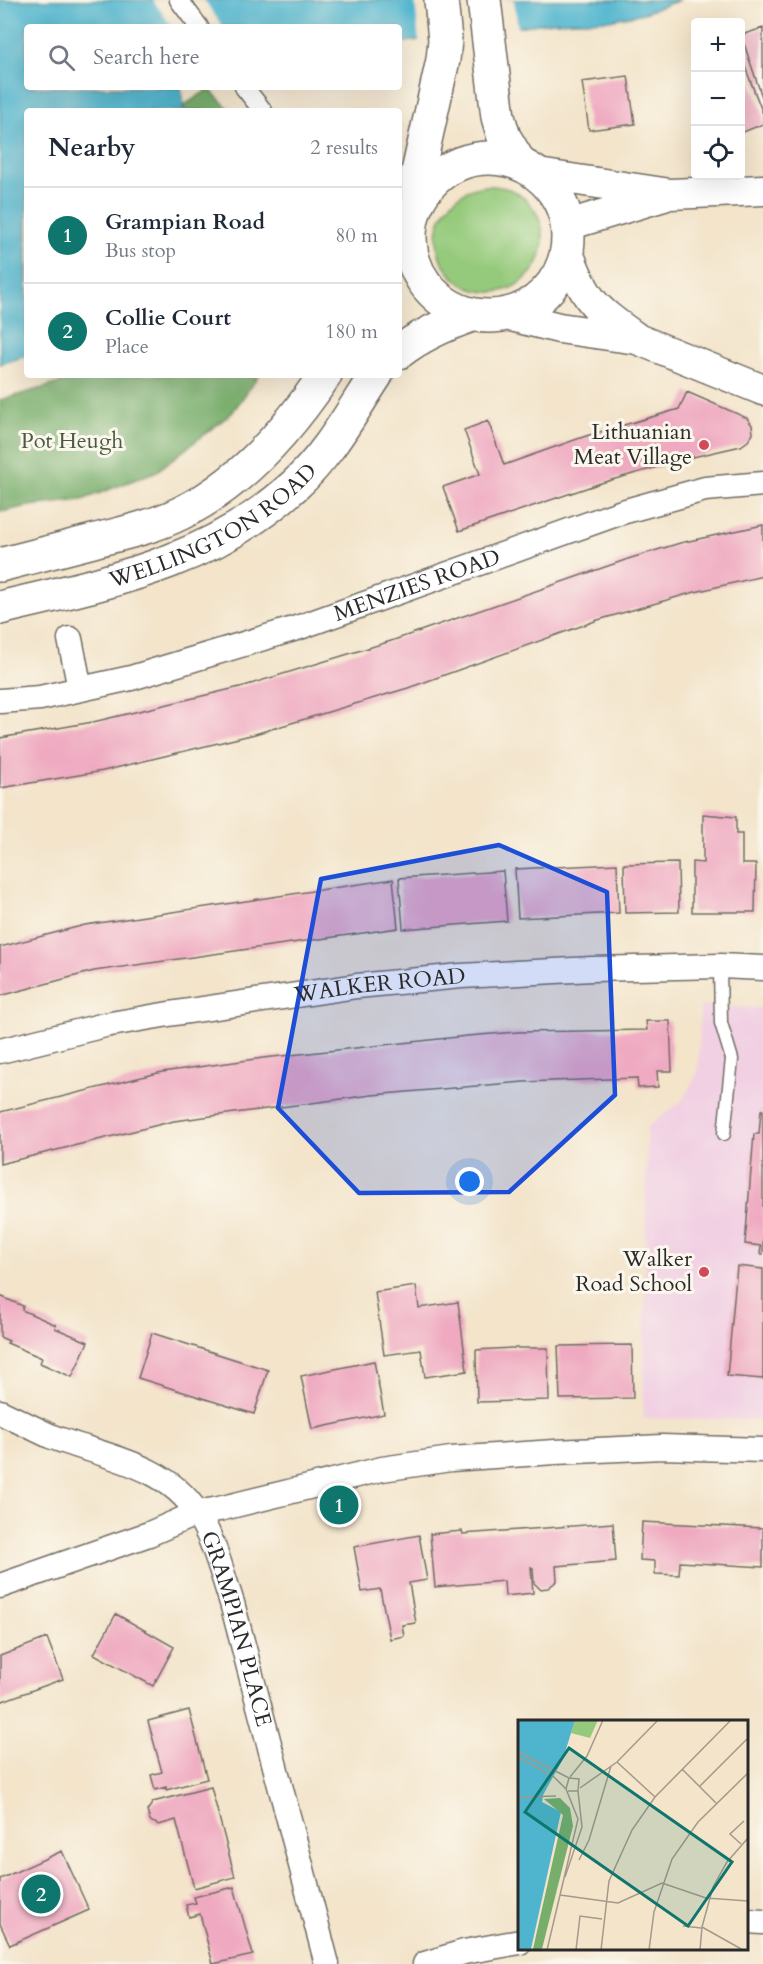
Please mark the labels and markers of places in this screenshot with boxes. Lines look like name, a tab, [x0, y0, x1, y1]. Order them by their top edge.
place label: Lithuanian Meat Village	[574, 417, 692, 472]
marker: Lithuanian Meat Village	[697, 438, 711, 452]
place label: Walker Road School	[575, 1244, 693, 1299]
marker: Walker Road School	[697, 1265, 711, 1279]
pin: 1	[320, 1482, 358, 1528]
pin: 2	[22, 1872, 60, 1916]

